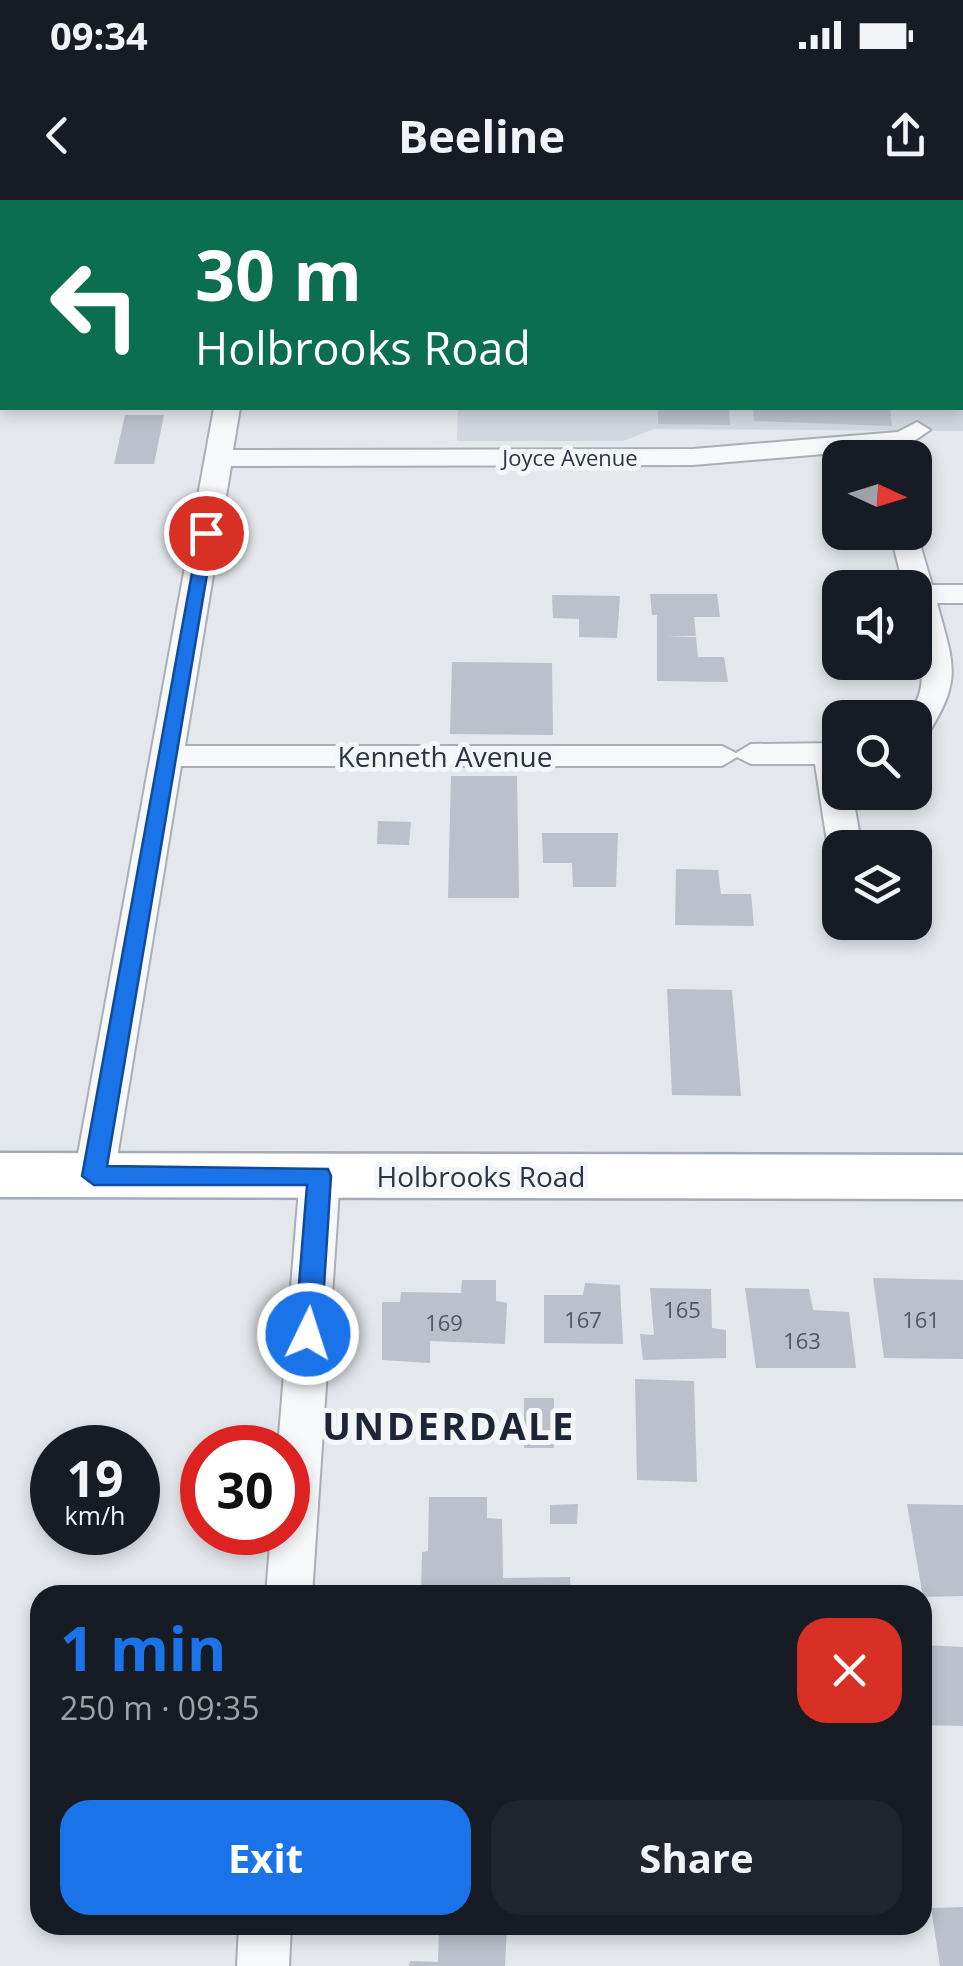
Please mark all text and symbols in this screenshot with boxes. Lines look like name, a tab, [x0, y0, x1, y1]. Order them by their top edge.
text: 09:34	[50, 9, 148, 61]
text: Beeline	[398, 105, 565, 166]
icon: back	[30, 108, 85, 163]
icon: share	[878, 108, 933, 163]
text: 30 m	[195, 226, 362, 322]
icon: left	[30, 240, 160, 370]
text: Holbrooks Road	[195, 317, 531, 378]
north arrow	[822, 440, 932, 550]
map controls	[822, 440, 932, 940]
street label: Joyce Avenue	[500, 442, 638, 472]
pin	[164, 491, 249, 576]
icon: arrive	[179, 506, 234, 561]
button: sound	[822, 570, 932, 680]
button: search	[822, 700, 932, 810]
street label: Kenneth Avenue	[338, 737, 552, 775]
button: layers	[822, 830, 932, 940]
street label: Holbrooks Road	[377, 1157, 585, 1195]
position arrow	[256, 1282, 360, 1386]
house number: 165	[663, 1294, 701, 1324]
house number: 167	[564, 1304, 602, 1334]
house number: 161	[902, 1304, 940, 1334]
house number: 169	[425, 1307, 463, 1337]
house number: 163	[783, 1325, 821, 1355]
district label: UNDERDALE	[322, 1399, 576, 1451]
speed limit sign: 30	[180, 1425, 310, 1555]
text: 19	[66, 1444, 124, 1512]
text: km/h	[65, 1498, 125, 1532]
text: 1 min	[60, 1607, 227, 1689]
button: close	[797, 1618, 902, 1723]
text: 250 m · 09:35	[60, 1686, 259, 1729]
button: Exit	[60, 1800, 471, 1915]
button: Share	[491, 1800, 902, 1915]

